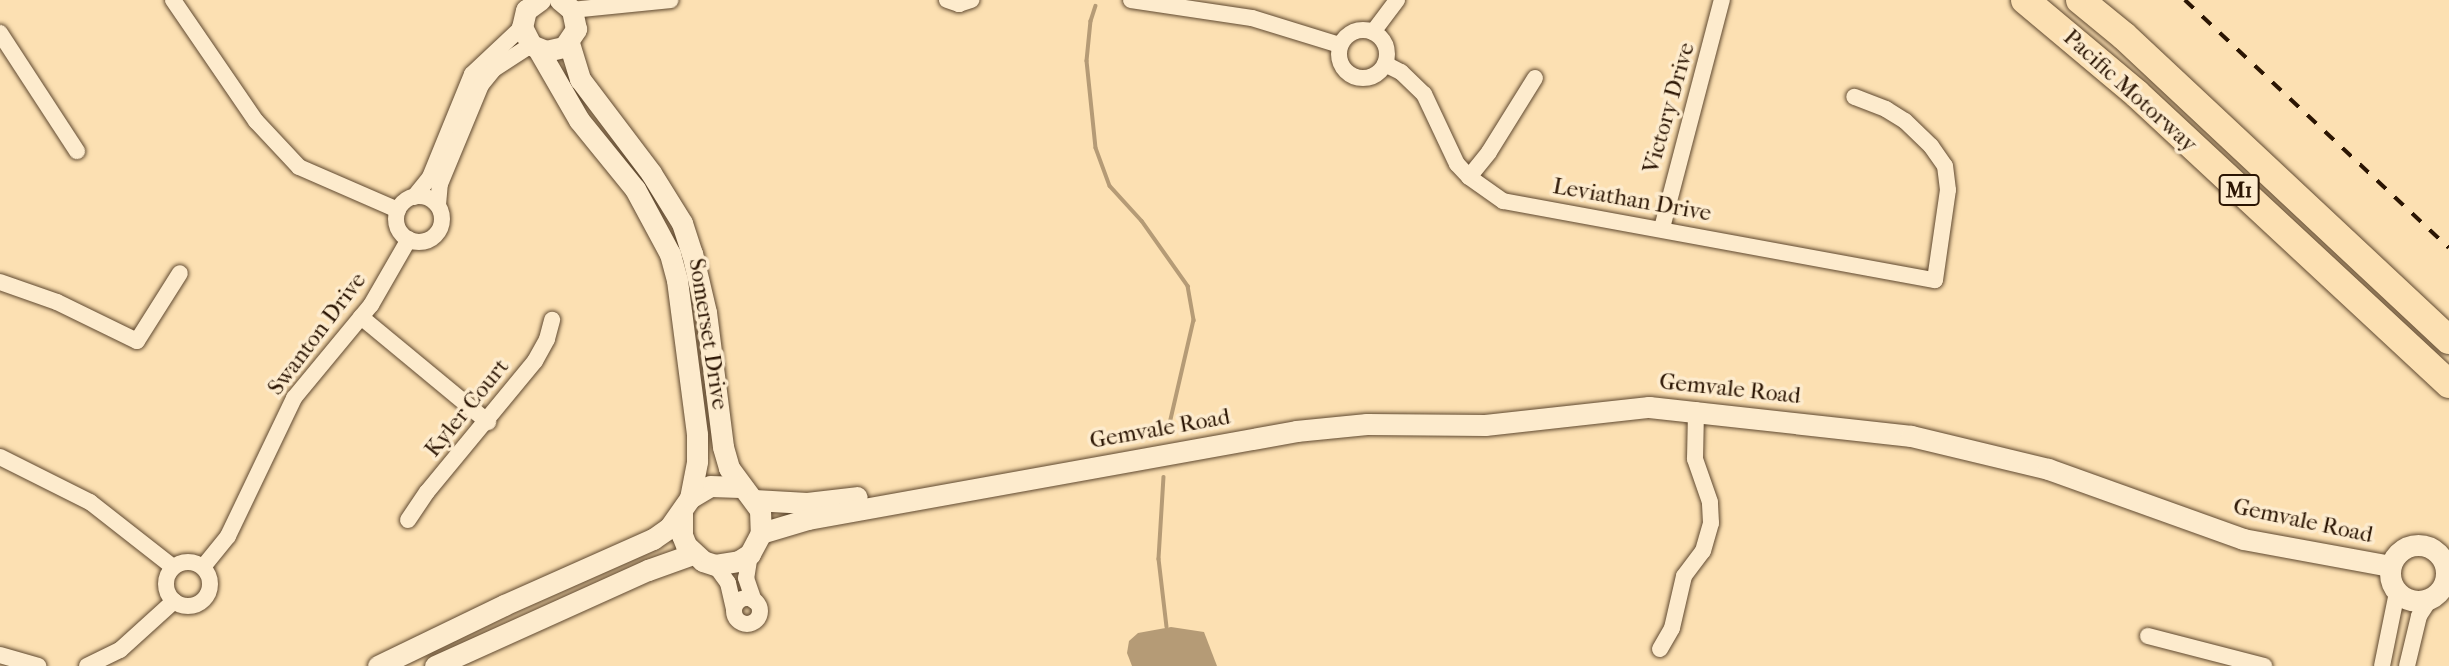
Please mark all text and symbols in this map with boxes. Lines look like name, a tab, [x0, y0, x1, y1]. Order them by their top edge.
street label: Pacific Motorway	[2057, 24, 2203, 158]
street label: Victory Drive	[1637, 40, 1701, 176]
street label: Leviathan Drive	[1551, 172, 1713, 228]
road number: M1	[2218, 172, 2260, 208]
street label: Somerset Drive	[682, 256, 734, 412]
street label: Swanton Drive	[262, 267, 372, 401]
street label: Kyler Court	[419, 353, 515, 463]
street label: Gemvale Road	[1658, 368, 1802, 410]
street label: Gemvale Road	[1088, 403, 1232, 455]
street label: Gemvale Road	[2231, 493, 2375, 549]

